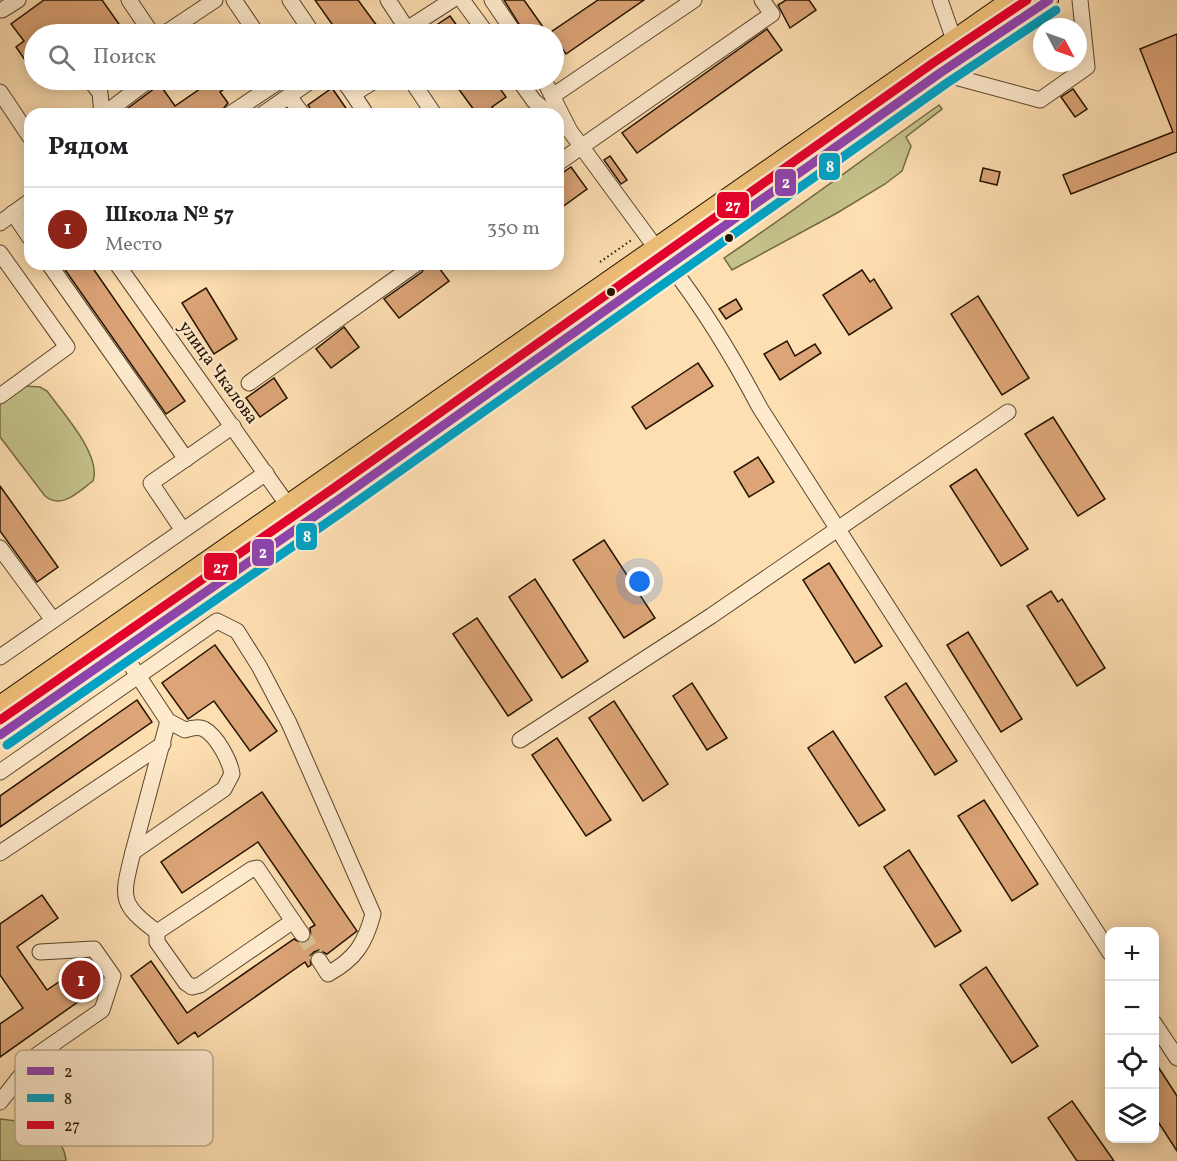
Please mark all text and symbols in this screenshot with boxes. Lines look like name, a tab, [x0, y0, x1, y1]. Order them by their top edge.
north arrow	[1033, 18, 1087, 72]
search box	[24, 24, 564, 90]
icon: search	[45, 41, 78, 74]
text: Поиск	[93, 42, 156, 73]
text: Рядом	[48, 129, 128, 165]
line badge: 8	[818, 152, 841, 181]
text: 8	[826, 157, 834, 179]
line badge: 2	[774, 168, 797, 197]
text: 2	[782, 173, 790, 195]
line badge: 27	[716, 191, 750, 219]
text: 27	[725, 196, 741, 218]
text: Школа № 57	[105, 200, 234, 231]
text: 1	[63, 215, 72, 243]
text: 350 m	[487, 215, 540, 243]
text: Место	[105, 231, 162, 259]
unlabelled marker	[723, 232, 735, 244]
unlabelled marker	[605, 286, 617, 298]
street label: улица Чкалова	[172, 316, 264, 430]
line badge: 8	[295, 522, 318, 551]
text: 8	[303, 527, 311, 549]
line badge: 2	[251, 538, 275, 567]
text: 2	[259, 543, 267, 565]
line badge: 27	[203, 552, 238, 581]
text: 27	[213, 558, 229, 580]
your location	[625, 567, 654, 596]
map controls	[1105, 927, 1159, 1143]
button: +	[1105, 927, 1159, 981]
pin: 1	[62, 958, 100, 1002]
button: −	[1105, 981, 1159, 1035]
button: locate	[1105, 1035, 1159, 1089]
legend	[15, 1050, 213, 1146]
text: 2	[64, 1062, 73, 1084]
text: 8	[64, 1089, 72, 1111]
button: layers	[1105, 1089, 1159, 1143]
text: 27	[64, 1116, 80, 1138]

